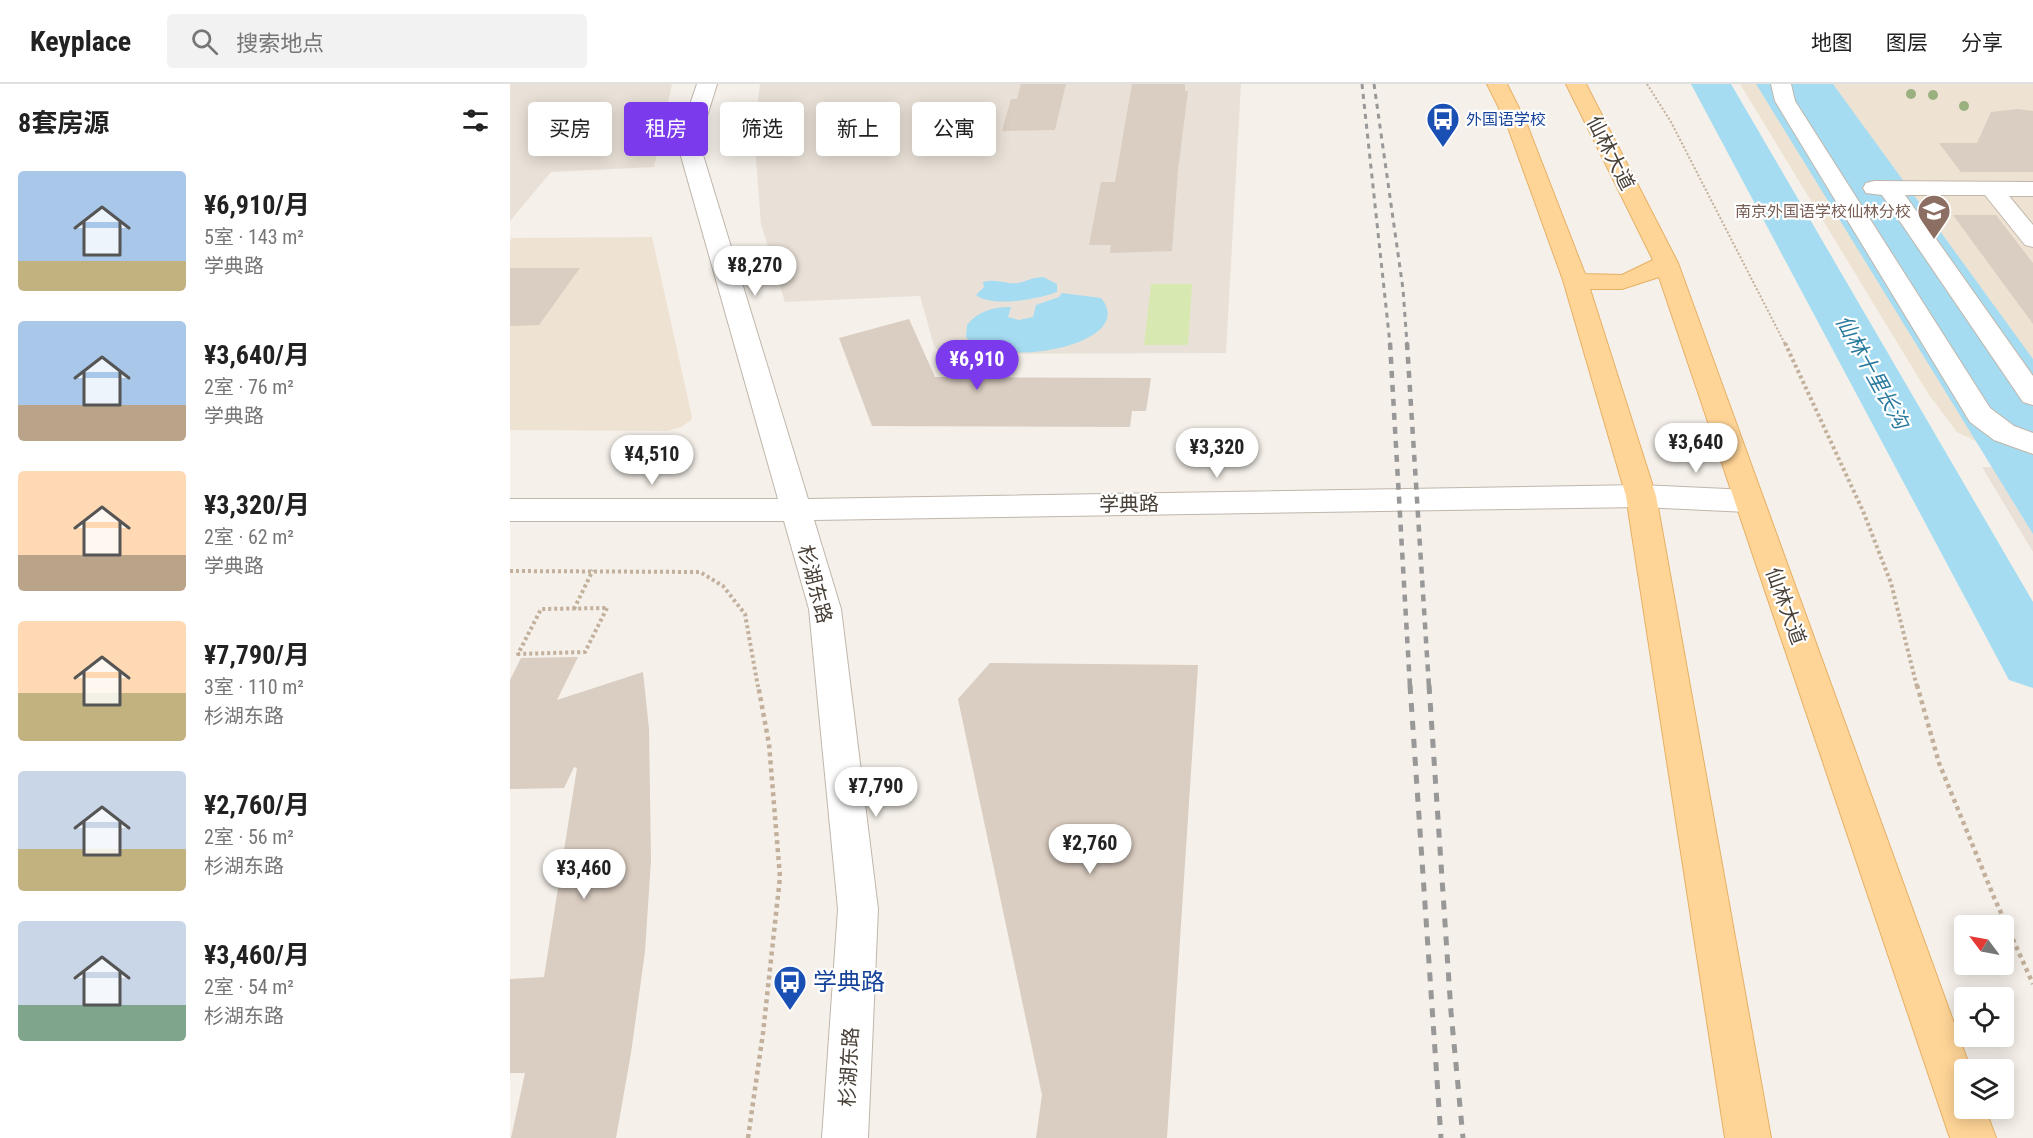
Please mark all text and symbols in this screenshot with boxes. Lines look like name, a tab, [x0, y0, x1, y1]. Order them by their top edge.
search box	[167, 14, 587, 68]
text: Keyplace	[30, 25, 131, 58]
icon: search	[188, 25, 221, 58]
text: 搜索地点	[236, 31, 324, 56]
text: 地图	[1811, 31, 1853, 55]
text: 图层	[1886, 31, 1928, 55]
text: 分享	[1961, 31, 2003, 55]
bus stop icon: 外国语学校	[1425, 101, 1461, 148]
chip: 买房	[528, 102, 612, 156]
chip: 租房	[624, 102, 708, 156]
chip: 筛选	[720, 102, 804, 156]
chip: 新上	[816, 102, 900, 156]
chip: 公寓	[912, 102, 996, 156]
icon: filters	[459, 104, 492, 137]
text: 8套房源	[18, 108, 109, 138]
place label: 外国语学校	[1466, 110, 1546, 129]
street label: 仙林大道	[1582, 112, 1640, 194]
text: ¥6,910/月	[204, 190, 310, 220]
school or university icon: 南京外国语学校仙林分校	[1916, 193, 1952, 240]
icon: home	[66, 195, 138, 267]
place label: 南京外国语学校仙林分校	[1735, 202, 1911, 221]
text: 5室 · 143 m²	[204, 225, 304, 249]
pin: ¥8,270	[706, 246, 804, 297]
text: ¥8,270	[728, 253, 782, 277]
text: 学典路	[204, 254, 264, 278]
water label: 仙林十里长沟	[1831, 311, 1914, 435]
text: ¥3,640/月	[204, 340, 310, 370]
pin: ¥6,910	[928, 340, 1026, 391]
icon: home	[66, 345, 138, 417]
text: ¥6,910	[950, 347, 1004, 371]
text: 2室 · 76 m²	[204, 375, 294, 399]
text: 学典路	[204, 404, 264, 428]
pin: ¥3,640	[1647, 423, 1745, 474]
pin: ¥3,320	[1168, 428, 1266, 479]
text: ¥3,640	[1669, 430, 1723, 454]
pin: ¥4,510	[603, 435, 701, 486]
text: ¥3,320	[1190, 435, 1244, 459]
text: ¥4,510	[625, 442, 679, 466]
text: ¥3,320/月	[204, 490, 310, 520]
street label: 学典路	[1099, 491, 1159, 517]
icon: home	[66, 495, 138, 567]
text: 2室 · 62 m²	[204, 525, 294, 549]
street label: 杉湖东路	[793, 542, 837, 626]
text: 学典路	[204, 554, 264, 578]
street label: 仙林大道	[1761, 564, 1811, 648]
text: ¥7,790/月	[204, 640, 310, 670]
icon: home	[66, 645, 138, 717]
text: 3室 · 110 m²	[204, 675, 304, 699]
text: 杉湖东路	[204, 704, 284, 728]
pin: ¥7,790	[827, 767, 925, 818]
text: ¥7,790	[849, 774, 903, 798]
text: ¥2,760/月	[204, 790, 310, 820]
icon: home	[66, 795, 138, 867]
pin: ¥2,760	[1041, 824, 1139, 875]
text: 2室 · 56 m²	[204, 825, 294, 849]
text: ¥2,760	[1063, 831, 1117, 855]
pin: ¥3,460	[535, 849, 633, 900]
text: 杉湖东路	[204, 854, 284, 878]
text: ¥3,460	[557, 856, 611, 880]
north arrow	[1954, 915, 2014, 975]
map controls	[1954, 915, 2014, 1119]
text: ¥3,460/月	[204, 940, 310, 970]
icon: home	[66, 945, 138, 1017]
bus stop icon: 学典路	[772, 964, 808, 1011]
place label: 学典路	[813, 968, 885, 996]
text: 2室 · 54 m²	[204, 975, 294, 999]
button: locate	[1954, 987, 2014, 1047]
text: 杉湖东路	[204, 1004, 284, 1028]
street label: 杉湖东路	[835, 1026, 863, 1108]
button: layers	[1954, 1059, 2014, 1119]

